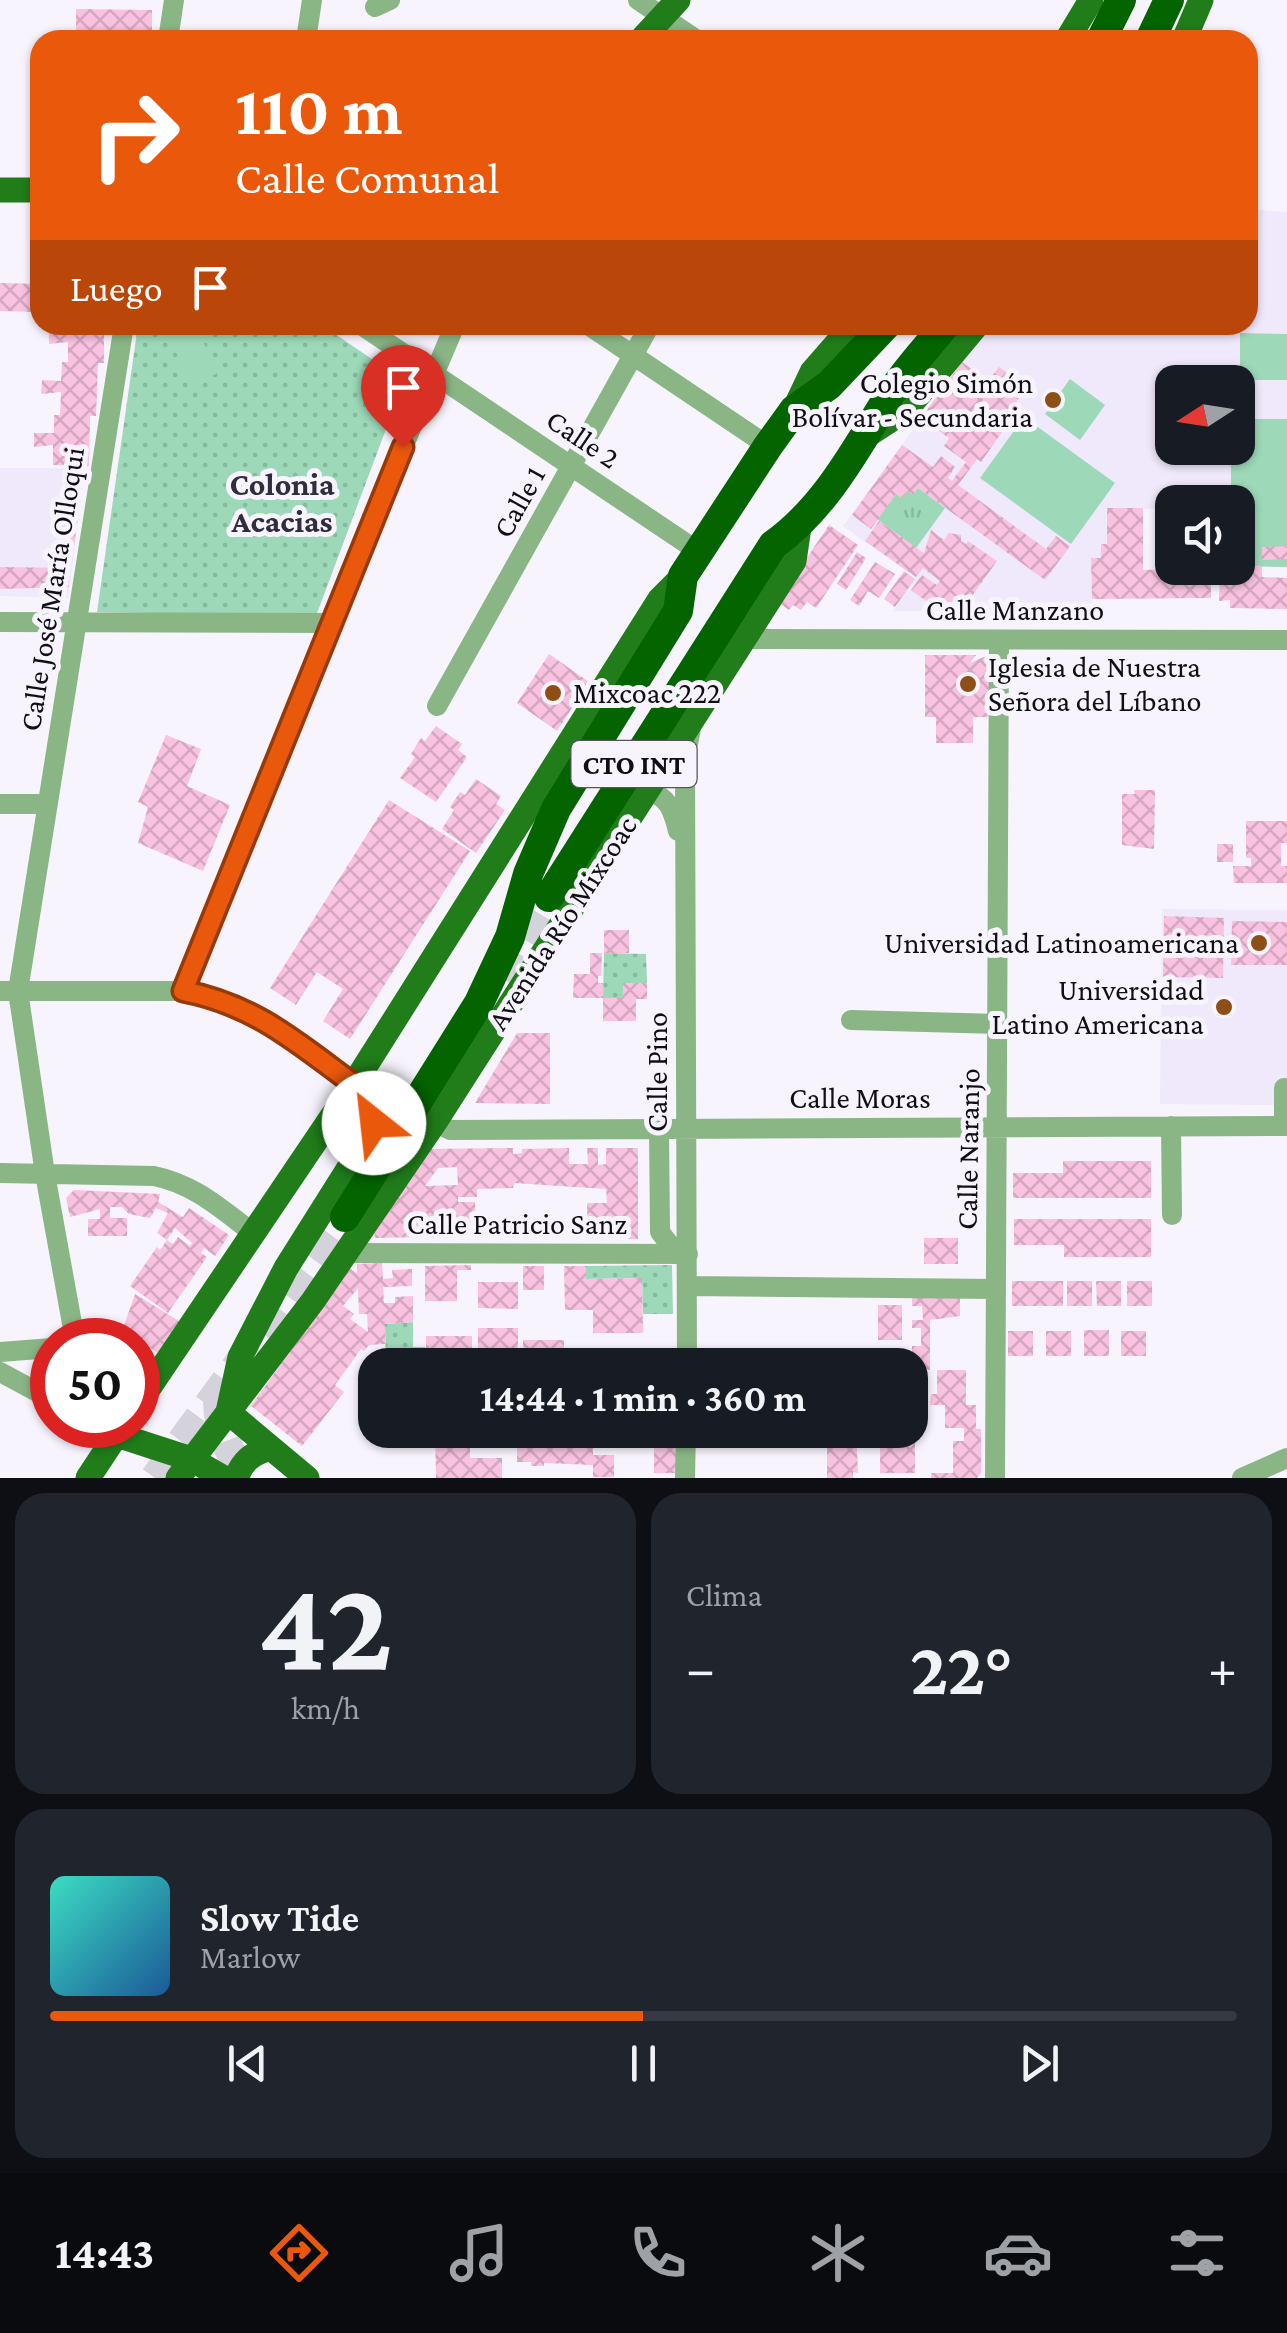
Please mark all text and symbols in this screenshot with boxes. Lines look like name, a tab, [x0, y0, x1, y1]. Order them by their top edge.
icon: right	[70, 70, 200, 200]
text: 110 m	[235, 71, 403, 149]
text: Calle Comunal	[235, 153, 500, 203]
icon: arrive	[183, 260, 238, 315]
text: Luego	[70, 267, 163, 309]
pin	[361, 345, 446, 448]
icon: arrive	[376, 360, 431, 415]
north arrow	[1155, 365, 1255, 465]
map controls	[1155, 365, 1255, 585]
place label: Colegio Simón Bolívar - Secundaria	[792, 366, 1033, 433]
marker: Colegio Simón Bolívar - Secundaria	[1042, 389, 1064, 411]
street label: Calle 2	[541, 402, 626, 475]
street label: Calle José María Olloqui	[13, 444, 91, 733]
street label: Calle 1	[486, 461, 551, 543]
district label: Colonia Acacias	[229, 466, 335, 539]
button: sound	[1155, 485, 1255, 585]
street label: Calle Manzano	[926, 593, 1104, 626]
place label: Iglesia de Nuestra Señora del Líbano	[988, 650, 1201, 717]
marker: Iglesia de Nuestra Señora del Líbano	[957, 673, 979, 695]
place label: Mixcoac 222	[573, 676, 721, 709]
marker: Mixcoac 222	[542, 682, 564, 704]
road number: CTO INT	[572, 741, 696, 787]
street label: Avenida Río Mixcoac	[480, 810, 643, 1035]
place label: Universidad Latinoamericana	[884, 926, 1239, 959]
marker: Universidad Latinoamericana	[1248, 932, 1270, 954]
place label: Universidad Latino Americana	[992, 973, 1204, 1040]
marker: Universidad Latino Americana	[1213, 996, 1235, 1018]
street label: Calle Pino	[640, 1012, 673, 1132]
street label: Calle Naranjo	[950, 1068, 986, 1230]
position arrow	[322, 1071, 426, 1175]
street label: Calle Moras	[789, 1081, 931, 1114]
street label: Calle Patricio Sanz	[407, 1207, 627, 1240]
speed limit sign: 50	[30, 1318, 160, 1448]
text: 14:44 · 1 min · 360 m	[480, 1377, 806, 1419]
text: 42	[258, 1552, 393, 1697]
text: Clima	[686, 1577, 762, 1613]
text: 22°	[910, 1627, 1013, 1710]
text: −	[686, 1638, 715, 1699]
text: +	[1208, 1638, 1237, 1699]
text: km/h	[291, 1690, 360, 1726]
text: Slow Tide	[200, 1897, 359, 1939]
text: Marlow	[200, 1939, 300, 1975]
icon: previous	[220, 2036, 275, 2091]
icon: pause	[616, 2036, 671, 2091]
icon: next	[1012, 2036, 1067, 2091]
icon: directions	[264, 2218, 334, 2288]
icon: music	[444, 2218, 514, 2288]
icon: phone	[623, 2218, 693, 2288]
icon: climate	[803, 2218, 873, 2288]
icon: car	[983, 2218, 1053, 2288]
icon: filters	[1162, 2218, 1232, 2288]
text: 14:43	[55, 2228, 154, 2278]

